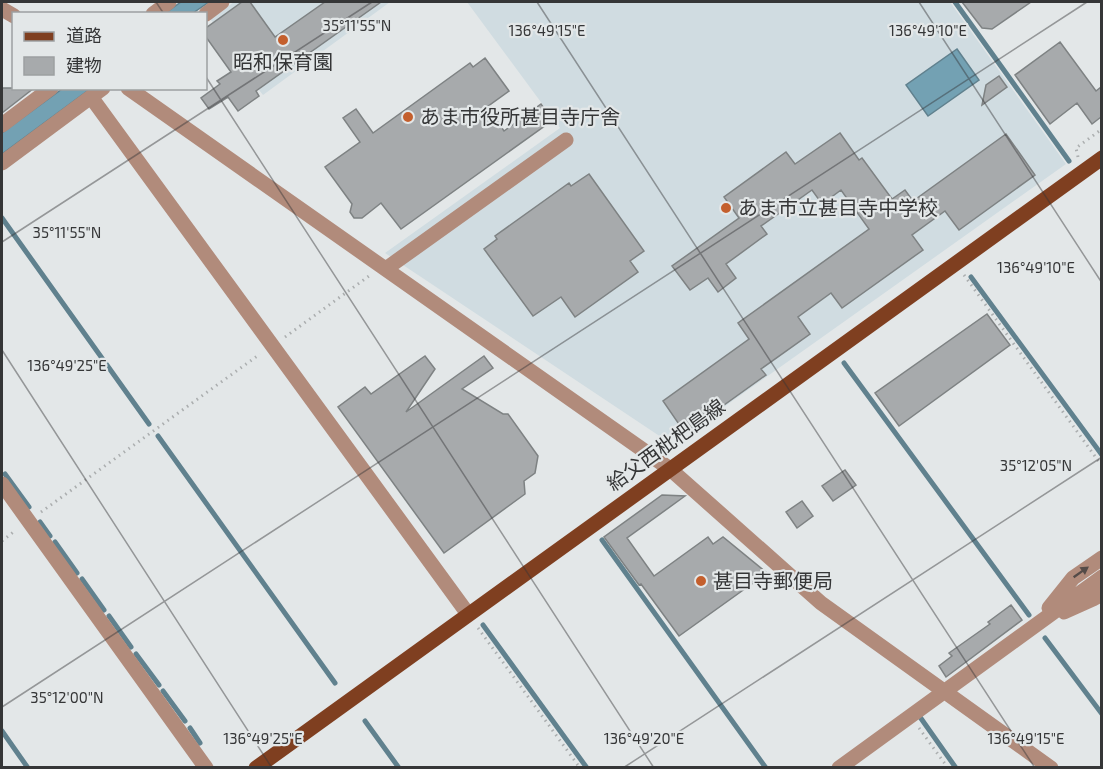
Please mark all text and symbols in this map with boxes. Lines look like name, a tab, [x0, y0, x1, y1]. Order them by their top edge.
legend	[12, 12, 207, 90]
text: 35°11'55"N	[323, 16, 391, 34]
text: 136°49'15"E	[509, 21, 585, 39]
text: 136°49'10"E	[889, 21, 967, 39]
text: 道路	[66, 24, 102, 46]
marker: 昭和保育園	[276, 33, 290, 47]
place label: 昭和保育園	[233, 49, 333, 73]
text: 建物	[66, 54, 102, 76]
place label: あま市役所甚目寺庁舎	[420, 104, 620, 128]
marker: あま市役所甚目寺庁舎	[401, 110, 415, 124]
place label: あま市立甚目寺中学校	[738, 195, 938, 219]
marker: あま市立甚目寺中学校	[719, 201, 733, 215]
text: 35°11'55"N	[33, 223, 101, 241]
text: 136°49'10"E	[997, 258, 1075, 276]
text: 136°49'25"E	[27, 356, 107, 374]
street label: 給父西枇杷島線	[602, 393, 729, 495]
text: 35°12'05"N	[1000, 456, 1072, 474]
one-way arrow	[1073, 566, 1089, 578]
place label: 甚目寺郵便局	[713, 568, 833, 592]
marker: 甚目寺郵便局	[694, 574, 708, 588]
text: 35°12'00"N	[30, 688, 104, 706]
text: 136°49'25"E	[223, 729, 303, 747]
text: 136°49'20"E	[604, 729, 684, 747]
text: 136°49'15"E	[988, 729, 1064, 747]

